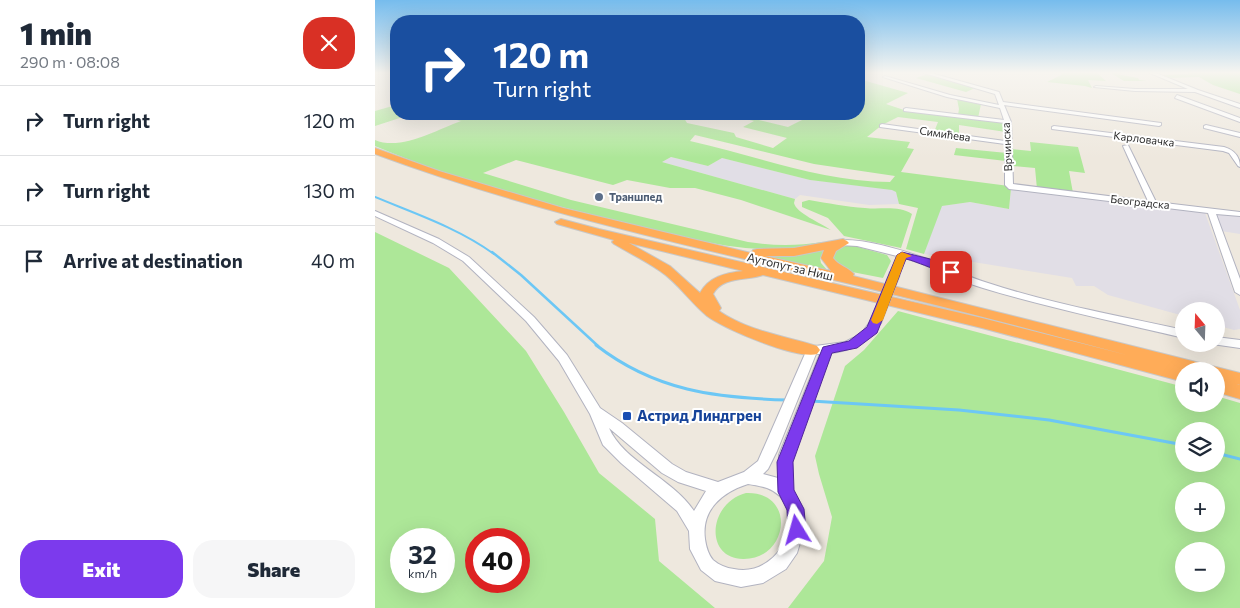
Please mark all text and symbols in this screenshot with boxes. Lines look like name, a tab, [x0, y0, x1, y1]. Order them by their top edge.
text: 1 min	[20, 14, 92, 51]
button: close	[303, 17, 355, 69]
text: 120 m	[493, 32, 589, 75]
icon: right	[410, 35, 475, 100]
text: 290 m · 08:08	[20, 52, 120, 71]
text: Turn right	[493, 75, 591, 102]
icon: right	[20, 107, 48, 135]
text: Turn right	[63, 109, 150, 132]
text: 120 m	[304, 109, 355, 132]
street label: Врчинска	[999, 122, 1014, 172]
street label: Симићева	[919, 123, 972, 144]
street label: Карловачка	[1113, 128, 1175, 149]
icon: right	[20, 177, 48, 205]
text: Turn right	[63, 179, 150, 202]
text: 130 m	[303, 179, 355, 202]
place label: Траншпед	[609, 190, 662, 203]
marker: Траншпед	[593, 191, 605, 203]
street label: Београдска	[1110, 192, 1170, 211]
icon: arrive	[20, 247, 48, 275]
text: Arrive at destination	[63, 249, 243, 272]
text: 40 m	[311, 249, 355, 272]
street label: Аутопут за Ниш	[746, 249, 835, 283]
pin	[930, 251, 972, 293]
icon: arrive	[937, 258, 965, 286]
north arrow	[1175, 302, 1225, 352]
map controls	[1175, 302, 1225, 592]
button: sound	[1175, 362, 1225, 412]
place label: Астрид Линдгрен	[637, 406, 762, 424]
marker: Астрид Линдгрен	[621, 410, 633, 422]
button: layers	[1175, 422, 1225, 472]
button: +	[1175, 482, 1225, 532]
position arrow	[770, 503, 822, 555]
speed limit sign: 40	[465, 528, 530, 593]
text: 32	[408, 539, 437, 569]
button: Exit	[20, 540, 183, 598]
button: Share	[193, 540, 355, 598]
button: −	[1175, 542, 1225, 592]
text: km/h	[408, 566, 437, 580]

